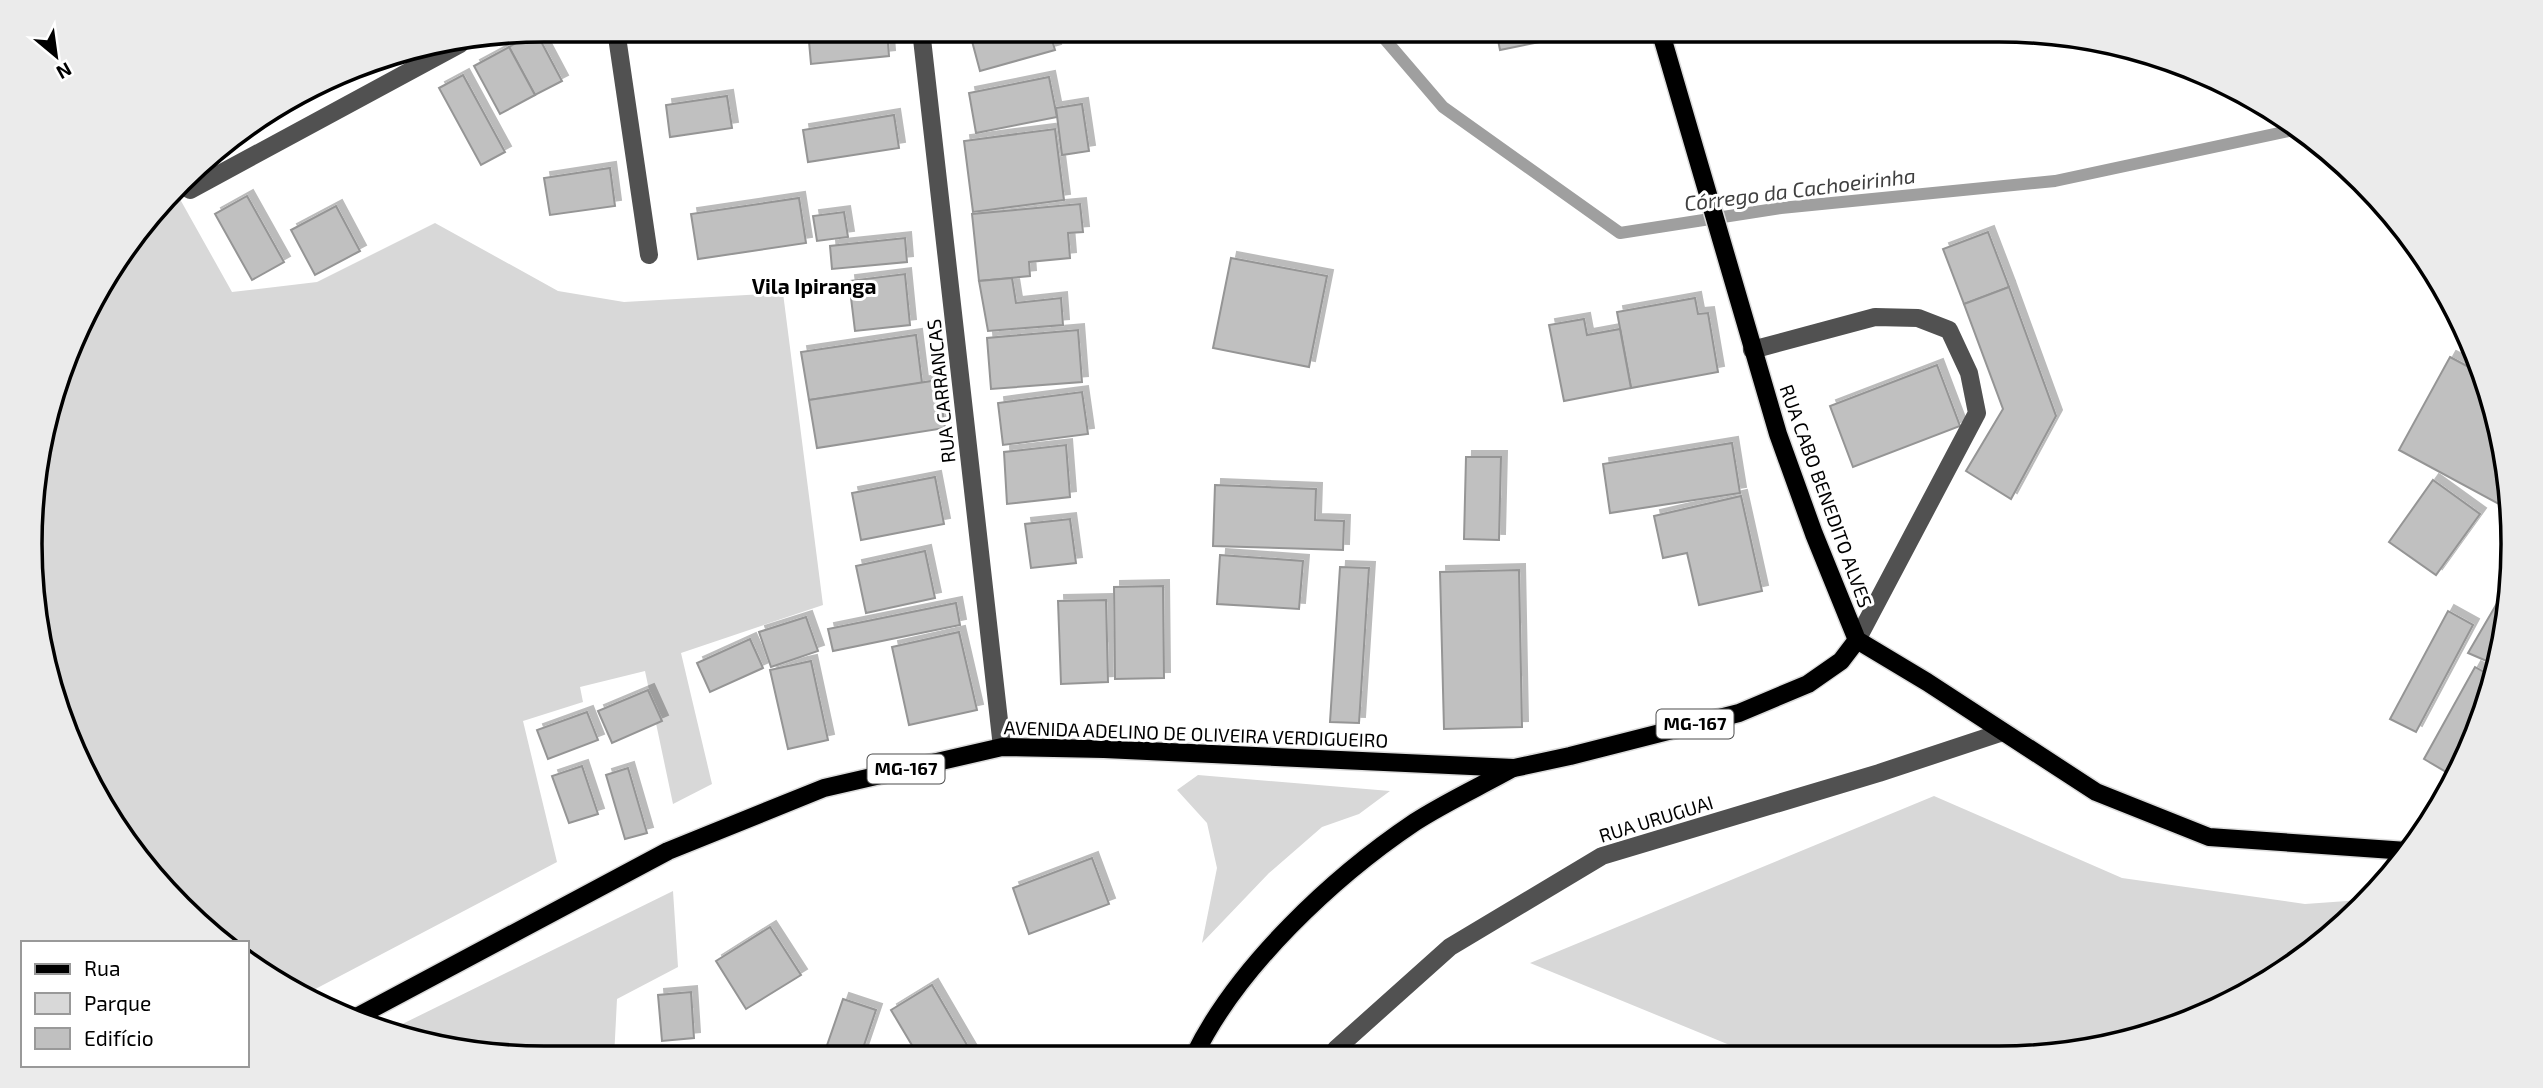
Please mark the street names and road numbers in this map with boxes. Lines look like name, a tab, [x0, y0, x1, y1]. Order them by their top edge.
street label: RUA CARRANCAS	[922, 318, 959, 464]
street label: RUA CABO BENEDITO ALVES	[1775, 381, 1878, 610]
road number: MG-167	[1656, 710, 1734, 738]
street label: AVENIDA ADELINO DE OLIVEIRA VERDIGUEIRO	[1003, 715, 1389, 752]
road number: MG-167	[867, 754, 944, 784]
street label: RUA URUGUAI	[1596, 790, 1716, 847]

